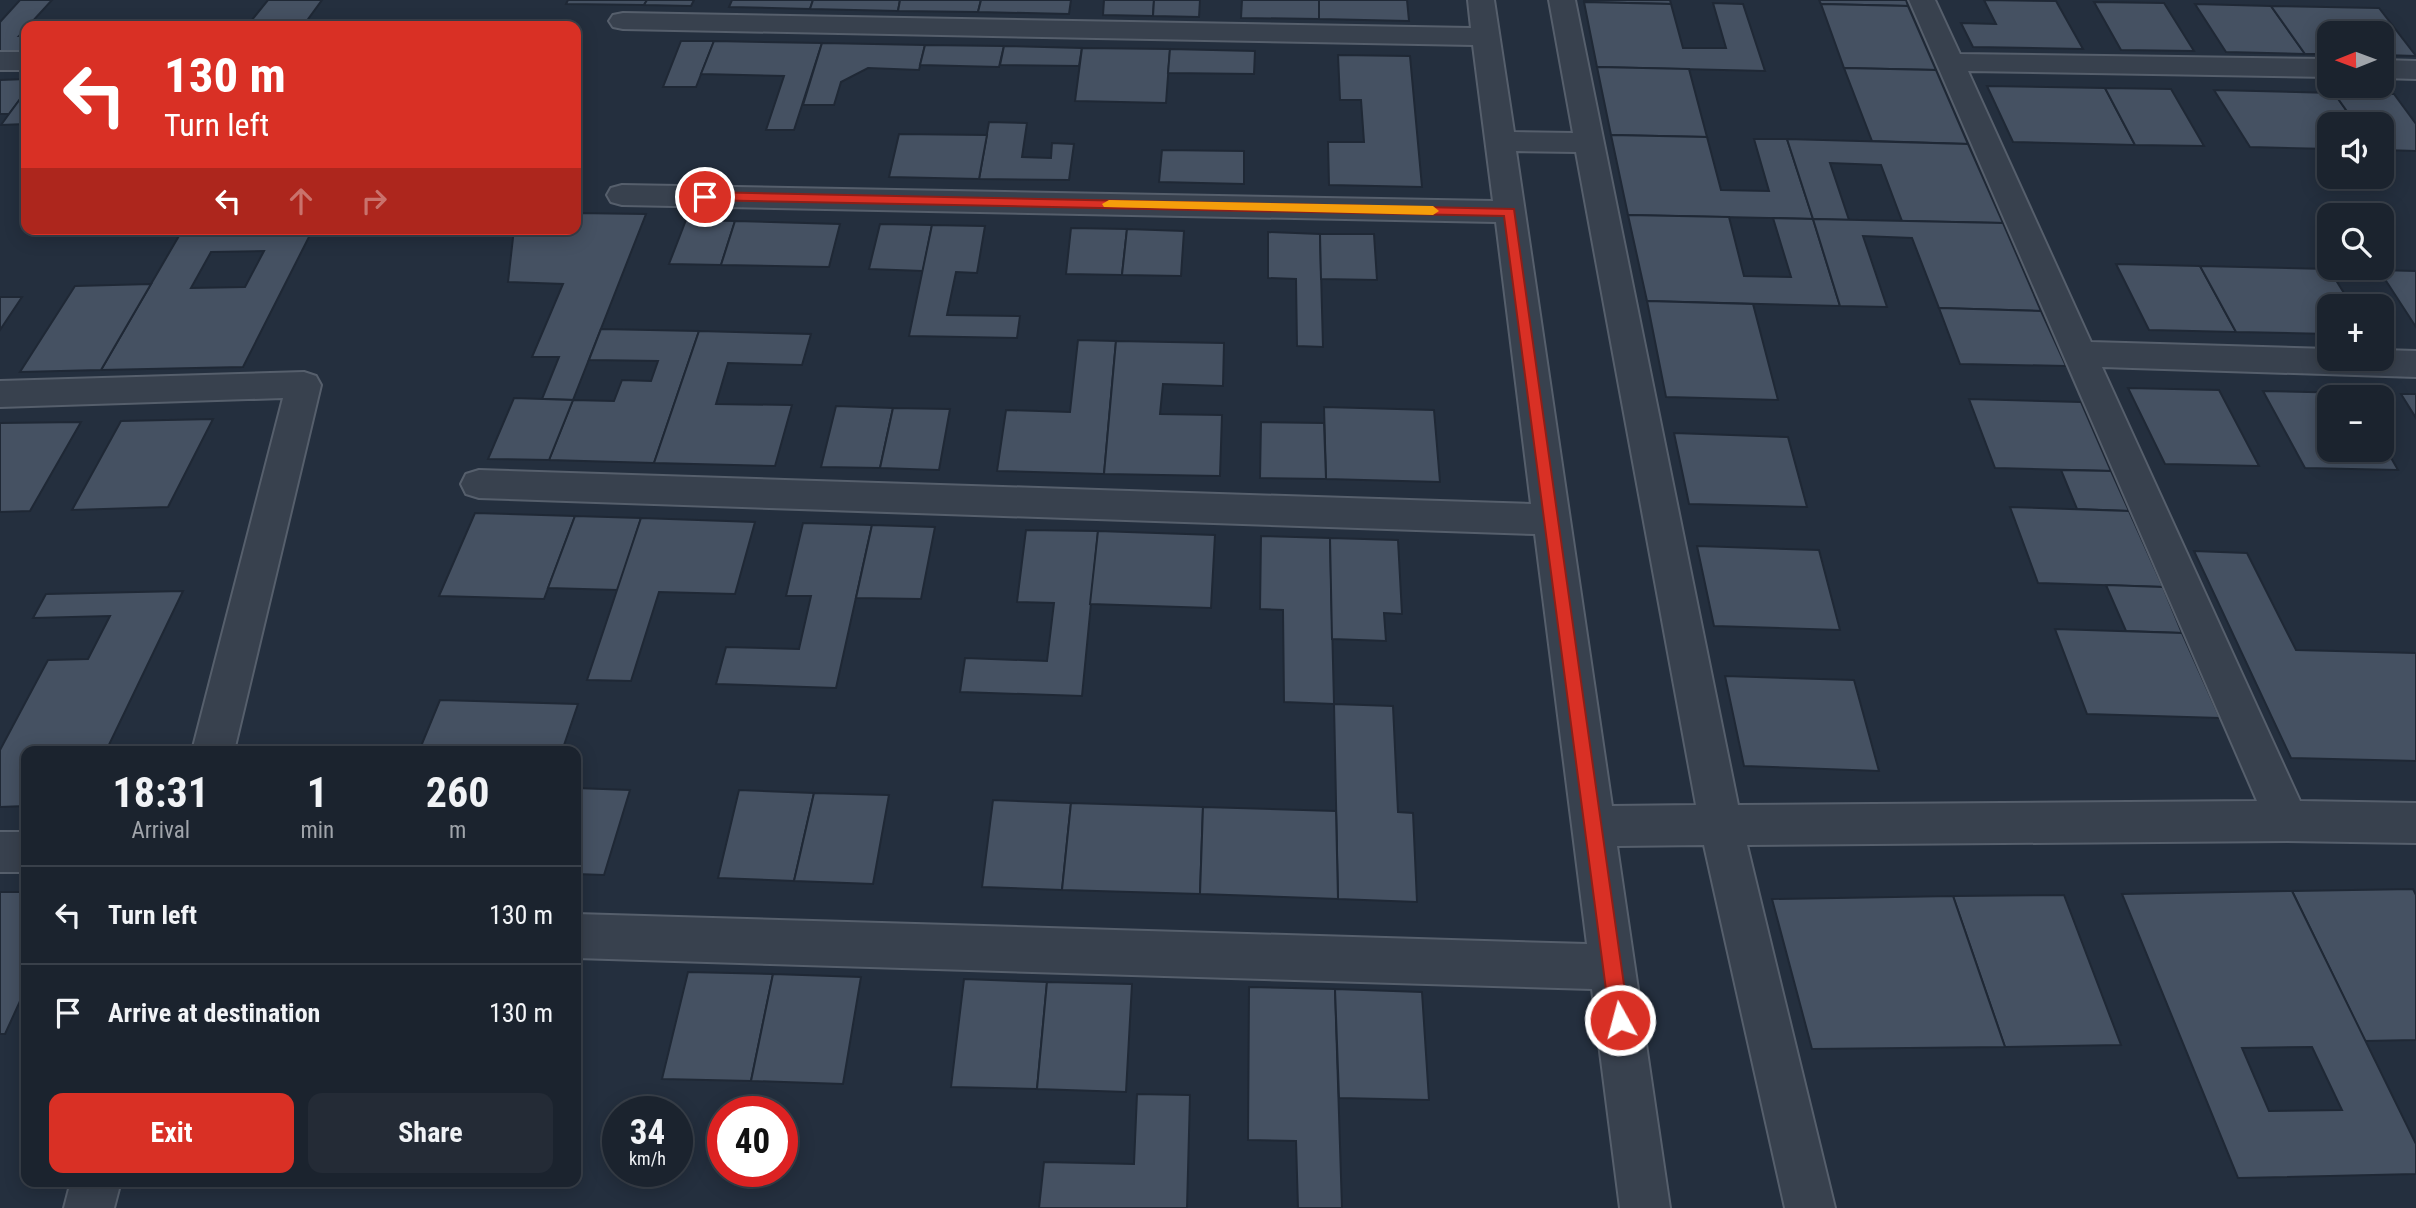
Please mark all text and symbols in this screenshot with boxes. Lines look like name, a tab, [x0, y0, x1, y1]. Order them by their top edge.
north arrow	[2317, 21, 2394, 98]
map controls	[2317, 21, 2394, 462]
text: 130 m	[164, 47, 286, 104]
icon: left	[49, 49, 140, 140]
text: Turn left	[164, 106, 269, 144]
button: sound	[2317, 112, 2394, 189]
pin	[675, 167, 735, 227]
icon: arrive	[686, 178, 724, 216]
icon: left	[209, 182, 247, 220]
icon: ahead	[282, 182, 320, 220]
icon: right	[355, 182, 393, 220]
button: search	[2317, 203, 2394, 280]
button: +	[2317, 294, 2394, 371]
button: −	[2317, 385, 2394, 462]
text: 18:31	[113, 768, 209, 817]
text: 1	[307, 768, 328, 817]
text: 260	[426, 768, 489, 817]
text: Arrival	[131, 817, 190, 844]
text: min	[300, 817, 334, 844]
text: m	[449, 817, 466, 844]
icon: left	[49, 896, 87, 934]
text: Turn left	[108, 900, 197, 930]
text: 130 m	[489, 900, 553, 930]
position arrow	[1583, 983, 1657, 1057]
icon: arrive	[49, 994, 87, 1032]
text: Arrive at destination	[108, 998, 320, 1028]
text: 130 m	[489, 998, 553, 1028]
button: Exit	[49, 1093, 294, 1173]
button: Share	[308, 1093, 553, 1173]
speed limit sign: 40	[707, 1096, 798, 1187]
text: 34	[630, 1112, 665, 1153]
text: km/h	[629, 1148, 666, 1169]

